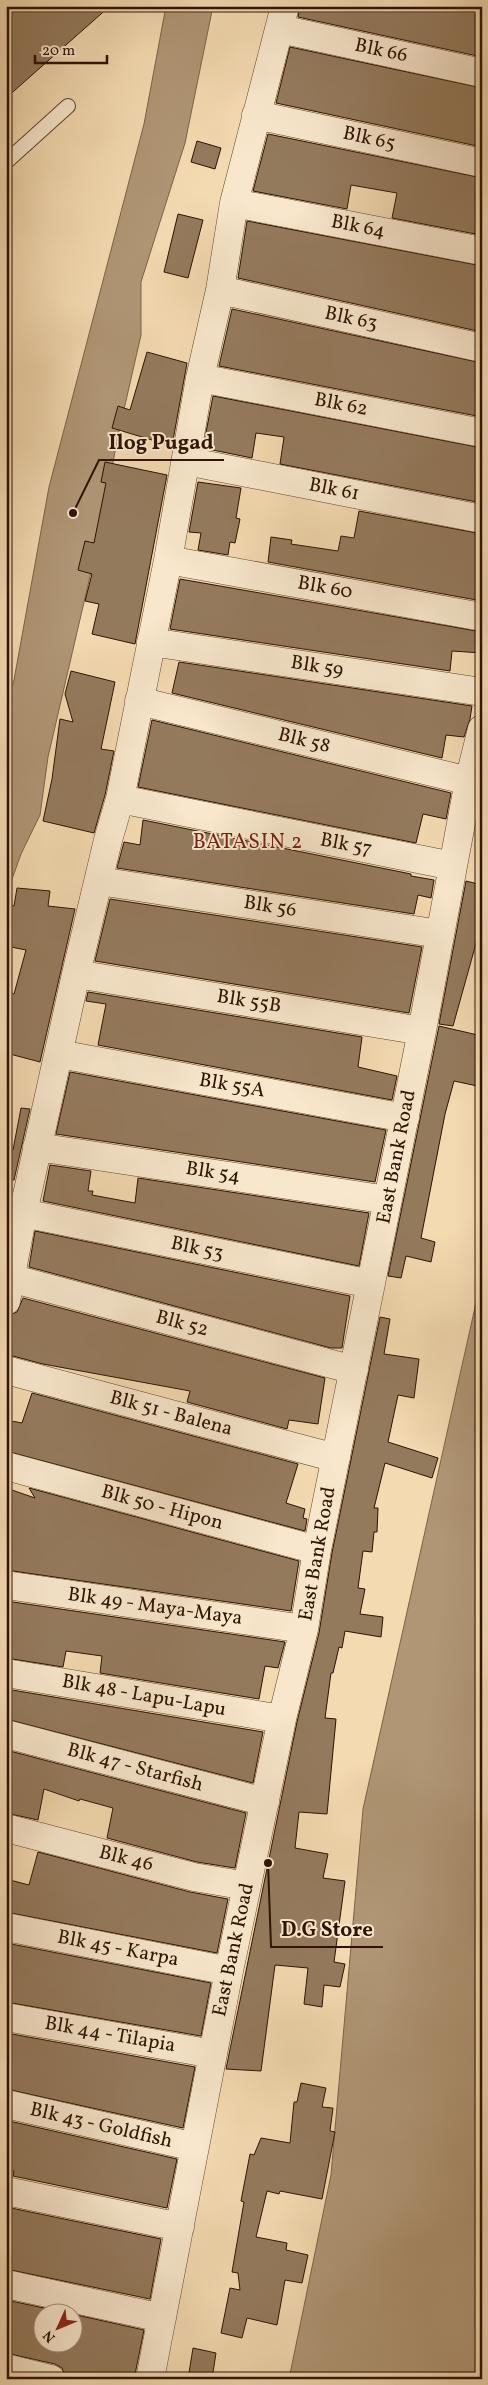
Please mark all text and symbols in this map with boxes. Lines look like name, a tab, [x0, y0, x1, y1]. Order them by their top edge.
scale bar	[35, 32, 108, 64]
street label: Blk 66	[352, 32, 410, 70]
text: 20 m	[42, 41, 75, 62]
street label: Blk 65	[340, 120, 398, 158]
street label: Blk 64	[328, 208, 388, 246]
street label: Blk 63	[322, 300, 380, 338]
street label: Blk 62	[312, 386, 370, 424]
callout: Ilog Pugad	[99, 424, 224, 460]
text: Ilog Pugad	[109, 429, 214, 458]
street label: Blk 61	[306, 471, 362, 509]
street label: Blk 60	[295, 569, 355, 607]
street label: Blk 59	[289, 649, 345, 685]
street label: Blk 58	[275, 721, 333, 761]
street label: Blk 57	[317, 826, 375, 864]
district label: BATASIN 2	[193, 828, 303, 857]
street label: Blk 56	[242, 889, 298, 925]
street label: Blk 55B	[215, 983, 283, 1021]
street label: Blk 55A	[197, 1066, 267, 1106]
street label: East Bank Road	[370, 1088, 424, 1226]
street label: Blk 54	[184, 1155, 242, 1191]
street label: Blk 53	[168, 1230, 226, 1268]
street label: Blk 52	[152, 1304, 212, 1344]
street label: Blk 51 - Balena	[106, 1384, 236, 1444]
street label: Blk 50 - Hipon	[98, 1478, 226, 1538]
street label: East Bank Road	[292, 1485, 344, 1623]
street label: Blk 49 - Maya-Maya	[66, 1581, 244, 1633]
street label: Blk 48 - Lapu-Lapu	[60, 1668, 228, 1724]
street label: Blk 47 - Starfish	[64, 1736, 206, 1800]
street label: Blk 46	[96, 1839, 156, 1879]
street label: East Bank Road	[206, 1881, 262, 2019]
callout: D.G Store	[271, 1911, 383, 1947]
text: D.G Store	[281, 1916, 373, 1945]
street label: Blk 45 - Karpa	[55, 1924, 181, 1975]
street label: Blk 44 - Tilapia	[42, 2010, 178, 2060]
street label: Blk 43 - Goldfish	[27, 2096, 175, 2156]
north arrow	[32, 2302, 82, 2352]
text: N	[39, 2326, 60, 2346]

